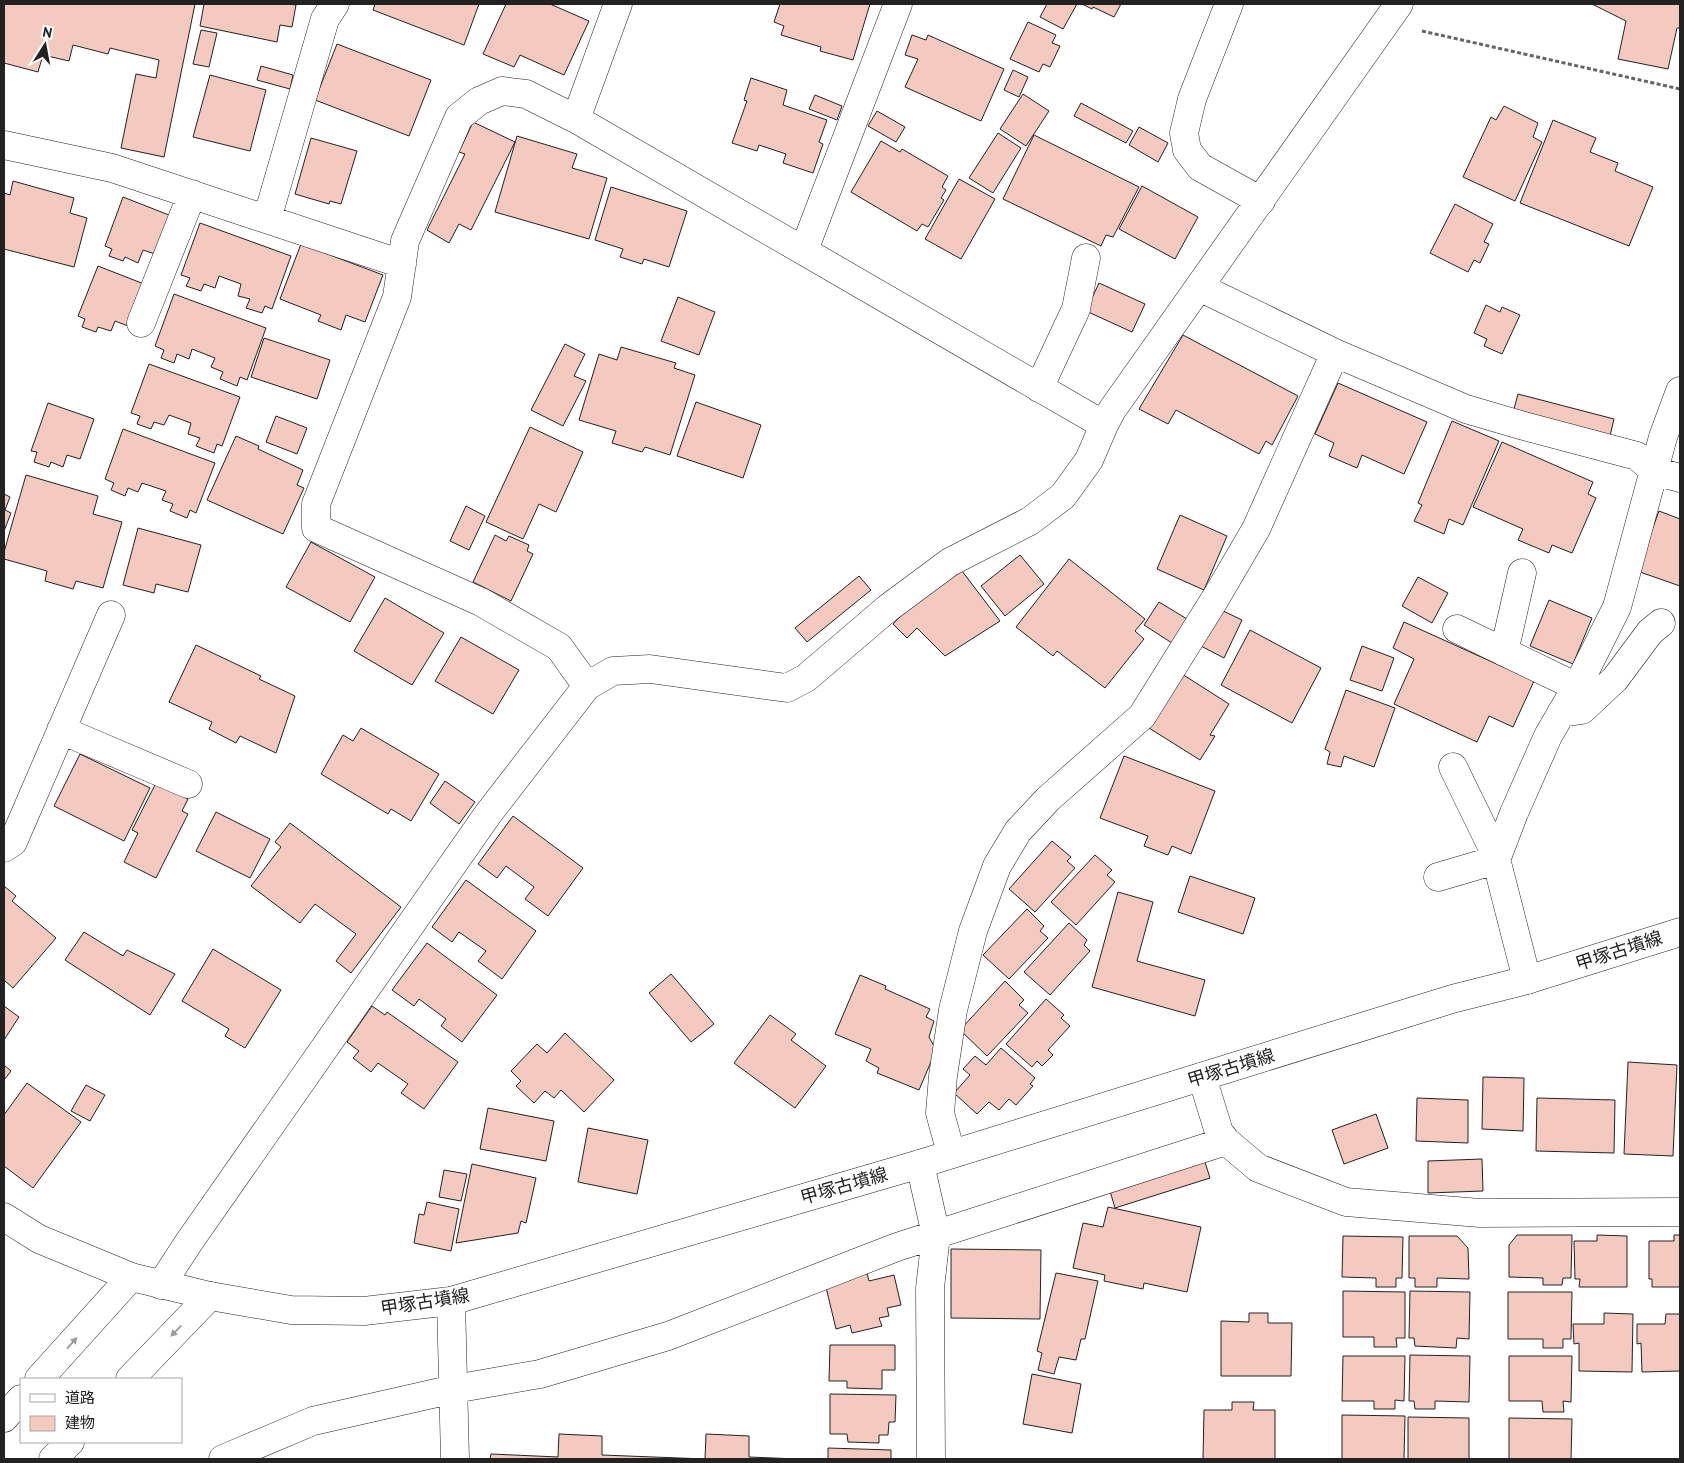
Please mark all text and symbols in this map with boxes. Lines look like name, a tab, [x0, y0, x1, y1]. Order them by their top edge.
north arrow	[20, 20, 70, 70]
text: N	[41, 23, 54, 42]
street label: 甲塚古墳線	[1572, 926, 1665, 975]
street label: 甲塚古墳線	[1184, 1043, 1277, 1092]
street label: 甲塚古墳線	[797, 1162, 890, 1209]
street label: 甲塚古墳線	[379, 1283, 471, 1320]
one-way arrow	[170, 1325, 182, 1337]
one-way arrow	[66, 1338, 78, 1350]
legend	[20, 1378, 182, 1443]
text: 道路	[65, 1388, 95, 1407]
text: 建物	[65, 1413, 95, 1432]

